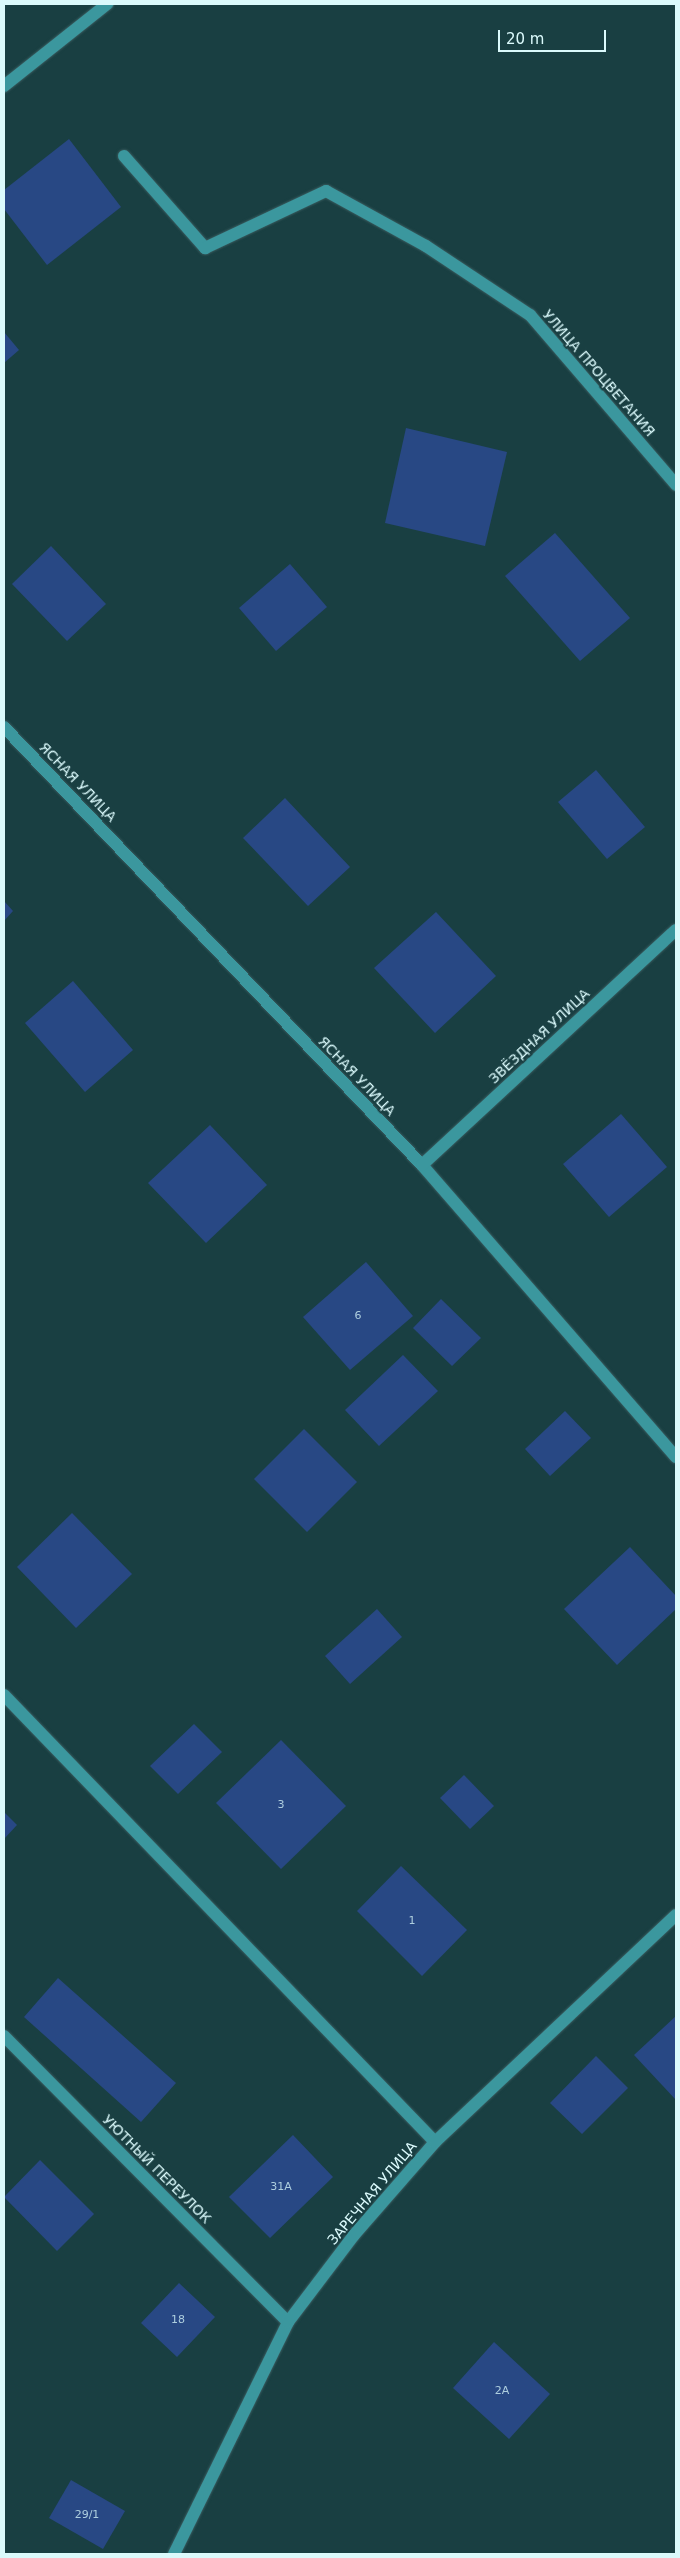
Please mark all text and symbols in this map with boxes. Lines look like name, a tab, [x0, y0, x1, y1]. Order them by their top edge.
scale bar	[500, 20, 608, 52]
text: 20 m	[506, 30, 544, 48]
street label: УЛИЦА ПРОЦВЕТАНИЯ	[539, 306, 659, 440]
street label: ЯСНАЯ УЛИЦА	[36, 739, 120, 825]
street label: ЗВЁЗДНАЯ УЛИЦА	[485, 985, 593, 1087]
street label: ЯСНАЯ УЛИЦА	[315, 1033, 399, 1119]
house number: 6	[355, 1309, 361, 1323]
house number: 3	[278, 1798, 284, 1812]
house number: 1	[409, 1914, 415, 1928]
street label: УЮТНЫЙ ПЕРЕУЛОК	[99, 2111, 215, 2227]
street label: ЗАРЕЧНАЯ УЛИЦА	[324, 2138, 420, 2248]
house number: 31А	[270, 2180, 292, 2194]
house number: 18	[171, 2313, 185, 2327]
house number: 2А	[495, 2384, 509, 2398]
house number: 29/1	[75, 2508, 99, 2522]

